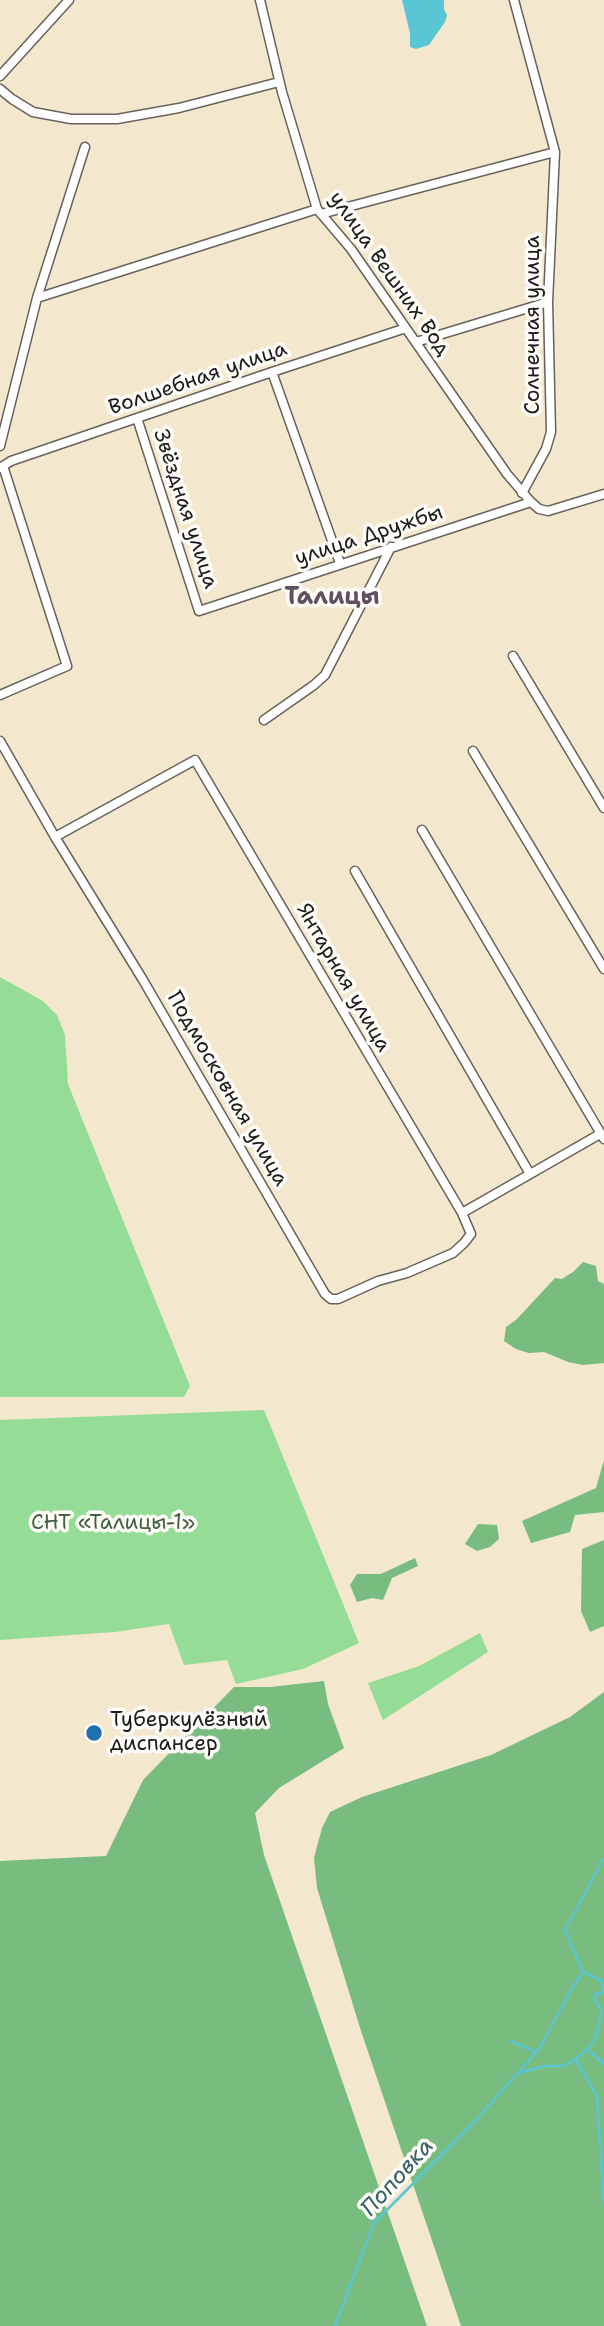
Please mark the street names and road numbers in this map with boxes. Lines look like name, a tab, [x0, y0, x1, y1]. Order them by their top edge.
street label: улица Вешних Вод	[323, 187, 455, 361]
street label: Солнечная улица	[521, 235, 547, 415]
street label: Волшебная улица	[106, 337, 290, 421]
street label: Звёздная улица	[147, 426, 223, 592]
street label: улица Дружбы	[292, 500, 446, 572]
street label: Янтарная улица	[290, 899, 396, 1057]
street label: Подмосковная улица	[161, 987, 293, 1191]

